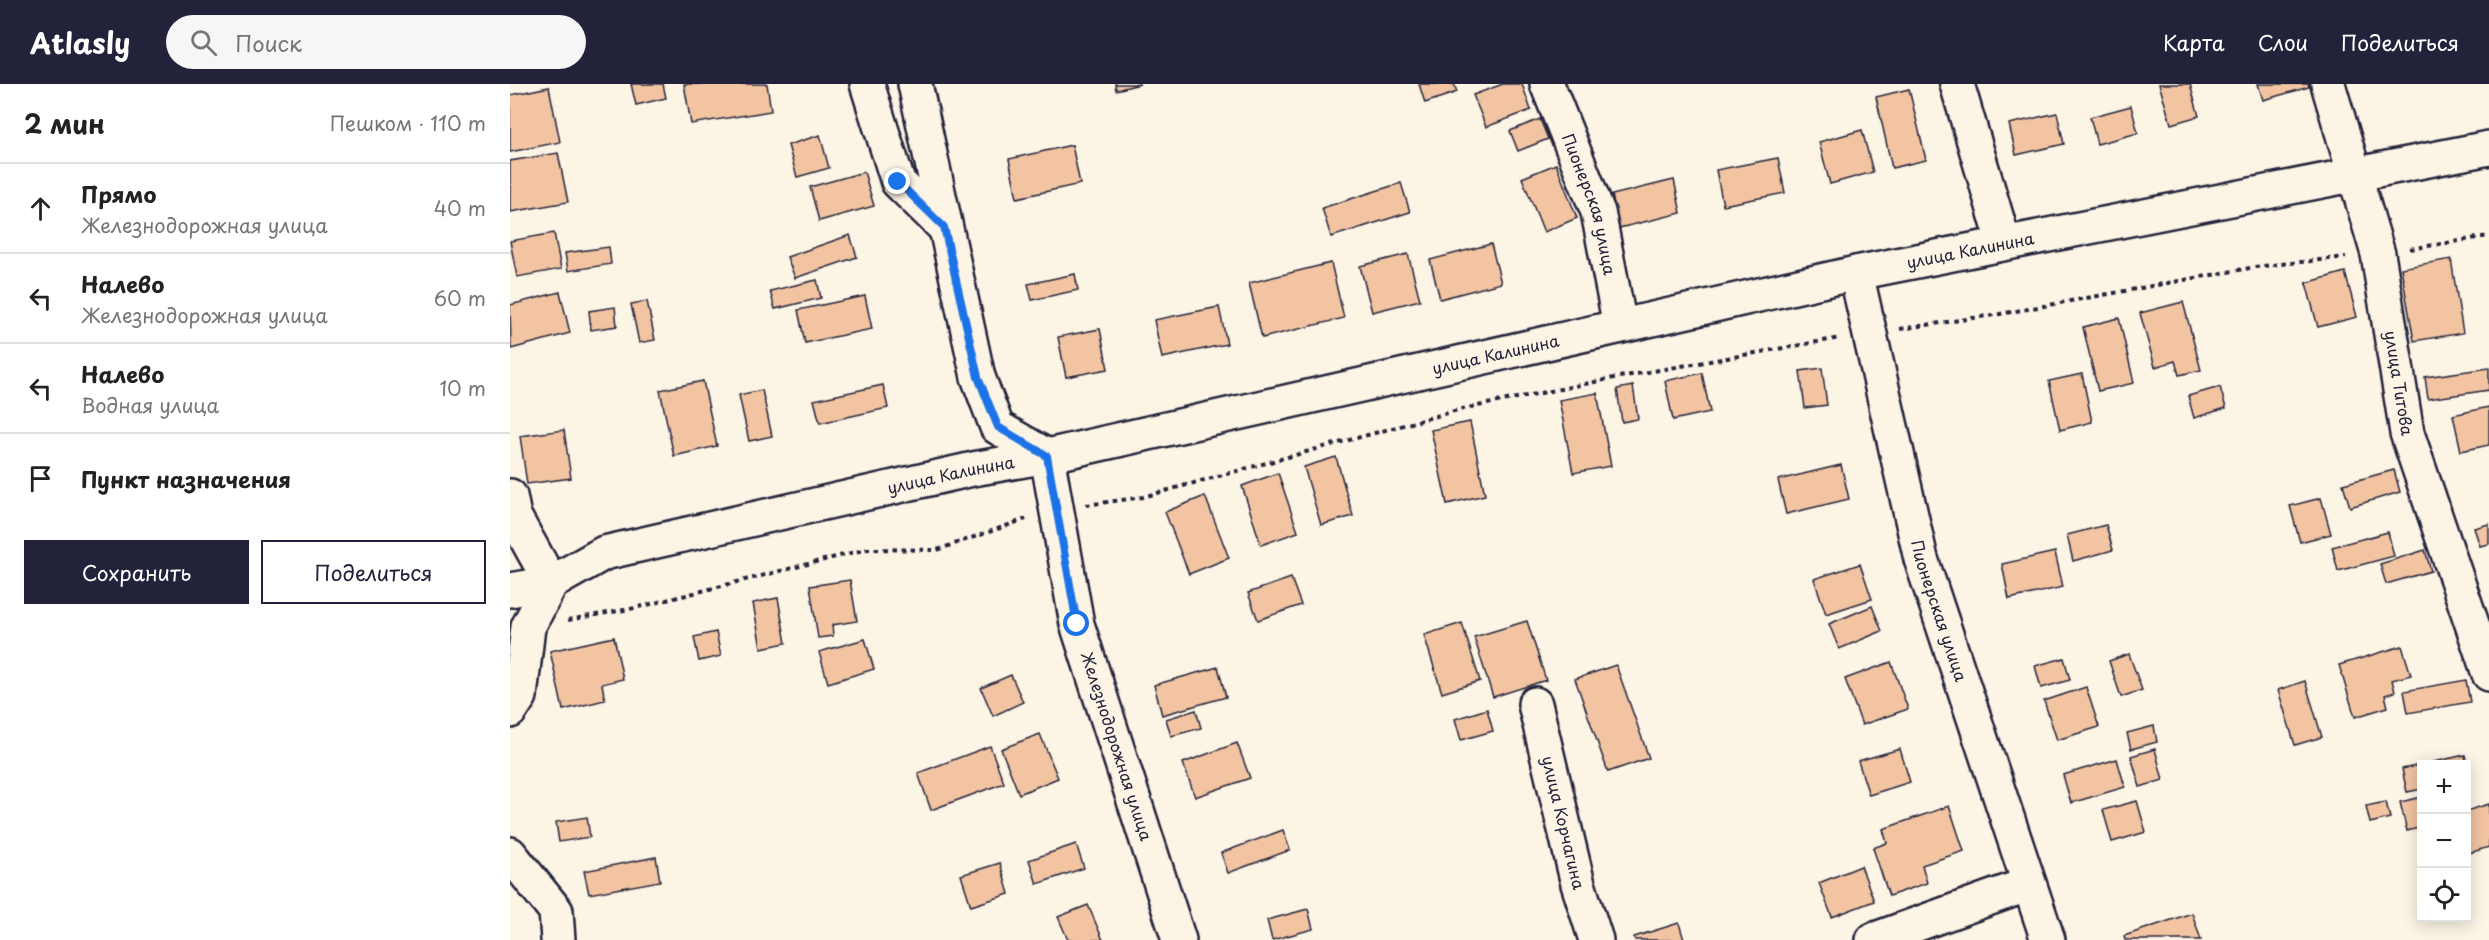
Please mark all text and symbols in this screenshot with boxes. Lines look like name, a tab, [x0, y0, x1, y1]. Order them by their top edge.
search box	[166, 15, 586, 69]
text: Atlasly	[30, 21, 130, 64]
icon: search	[187, 26, 220, 59]
text: Поиск	[235, 26, 302, 59]
text: Карта	[2163, 26, 2225, 58]
text: Слои	[2258, 26, 2308, 58]
text: Поделиться	[2341, 26, 2459, 58]
text: 2 мин	[24, 104, 105, 143]
text: Пешком · 110 m	[330, 108, 486, 138]
street label: Пионерская улица	[1557, 130, 1623, 277]
route end	[884, 168, 910, 194]
text: Прямо	[81, 177, 156, 210]
icon: ahead	[24, 192, 57, 225]
text: 40 m	[434, 193, 486, 223]
text: Железнодорожная улица	[81, 210, 328, 240]
street label: улица Калинина	[1904, 225, 2036, 274]
text: Налево	[81, 267, 164, 300]
icon: left	[24, 282, 57, 315]
text: 60 m	[434, 283, 486, 313]
text: Железнодорожная улица	[81, 300, 328, 330]
street label: улица Калинина	[1430, 328, 1561, 380]
street label: улица Титова	[2380, 329, 2420, 437]
text: Налево	[81, 357, 164, 390]
icon: left	[24, 372, 57, 405]
text: 10 m	[439, 373, 486, 403]
text: Водная улица	[81, 390, 219, 420]
street label: улица Калинина	[885, 449, 1016, 499]
icon: arrive	[24, 462, 57, 495]
text: Пункт назначения	[81, 462, 291, 495]
street label: Пионерская улица	[1906, 538, 1974, 684]
button: Сохранить	[24, 540, 249, 604]
button: Поделиться	[261, 540, 486, 604]
route start	[1063, 610, 1089, 636]
street label: Железнодорожная улица	[1076, 648, 1159, 844]
street label: улица Корчагина	[1537, 753, 1592, 892]
map controls	[2417, 760, 2471, 922]
button: +	[2417, 760, 2471, 814]
button: −	[2417, 814, 2471, 868]
button: locate	[2417, 868, 2471, 922]

